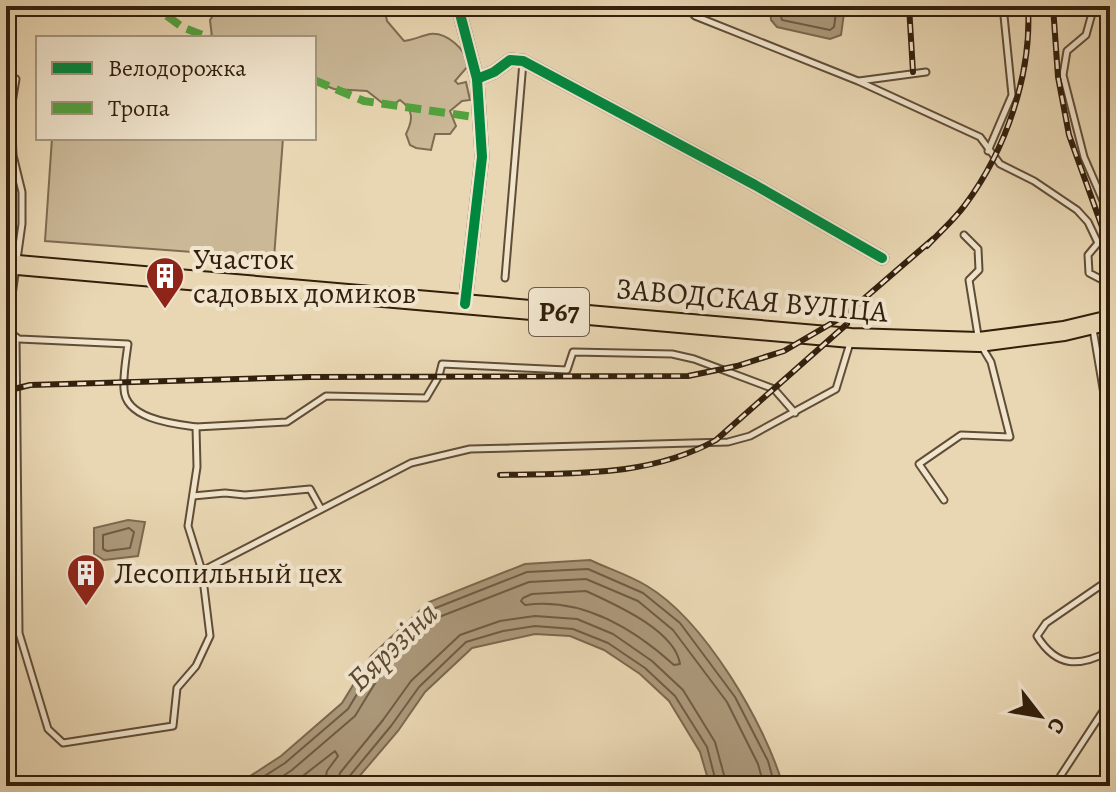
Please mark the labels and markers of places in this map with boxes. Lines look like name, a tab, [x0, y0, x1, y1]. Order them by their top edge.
place label: Участок садовых домиков	[193, 239, 416, 313]
building icon: Участок садовых домиков	[144, 255, 186, 310]
building icon: Лесопильный цех	[65, 552, 107, 607]
place label: Лесопильный цех	[114, 553, 343, 593]

